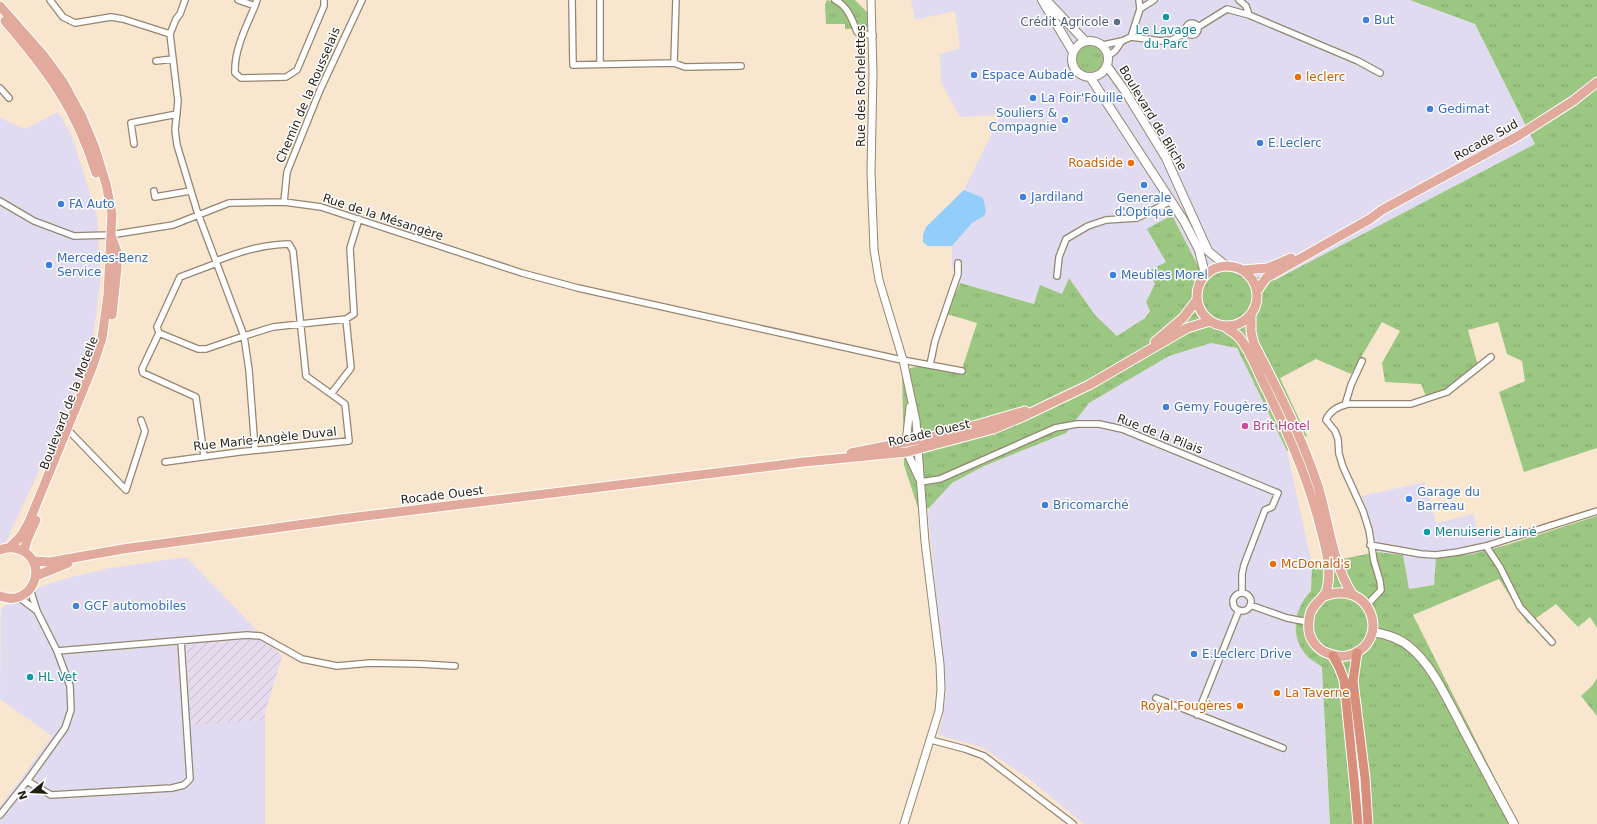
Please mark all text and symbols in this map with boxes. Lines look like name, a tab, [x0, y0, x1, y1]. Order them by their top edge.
marker: Le Lavage du Parc	[1161, 12, 1171, 22]
place label: But	[1374, 13, 1395, 27]
place label: Crédit Agricole	[1020, 15, 1109, 29]
marker: But	[1361, 15, 1371, 25]
marker: Crédit Agricole	[1112, 17, 1122, 27]
place label: Le Lavage du Parc	[1135, 23, 1197, 51]
street label: Chemin de la Rousselais	[273, 25, 343, 165]
street label: Rue des Rochelettes	[854, 25, 868, 147]
street label: Boulevard de Bliche	[1116, 63, 1190, 173]
place label: Espace Aubade	[982, 68, 1074, 82]
marker: Espace Aubade	[969, 70, 979, 80]
place label: leclerc	[1306, 70, 1345, 84]
marker: leclerc	[1293, 72, 1303, 82]
place label: La Foir'Fouille	[1041, 91, 1123, 105]
marker: La Foir'Fouille	[1028, 93, 1038, 103]
place label: Gedimat	[1438, 102, 1490, 116]
marker: Gedimat	[1425, 104, 1435, 114]
place label: Souliers & Compagnie	[989, 106, 1057, 134]
marker: Souliers & Compagnie	[1060, 115, 1070, 125]
street label: Rocade Sud	[1452, 117, 1520, 163]
place label: E.Leclerc	[1268, 136, 1322, 150]
marker: E.Leclerc	[1255, 138, 1265, 148]
place label: Roadside	[1068, 156, 1123, 170]
marker: Roadside	[1126, 158, 1136, 168]
marker: Generale d'Optique	[1139, 180, 1149, 190]
place label: Jardiland	[1030, 190, 1083, 204]
street label: Rue de la Mésangère	[321, 191, 445, 243]
place label: Generale d'Optique	[1115, 191, 1173, 219]
marker: Jardiland	[1018, 192, 1028, 202]
place label: FA Auto	[69, 197, 115, 211]
marker: FA Auto	[56, 199, 66, 209]
place label: Mercedes-Benz Service	[57, 251, 148, 279]
marker: Mercedes-Benz Service	[44, 260, 54, 270]
place label: Meubles Morel	[1121, 268, 1208, 282]
marker: Meubles Morel	[1108, 270, 1118, 280]
street label: Boulevard de la Motelle	[37, 334, 101, 472]
place label: Gemy Fougères	[1174, 400, 1268, 414]
marker: Gemy Fougères	[1161, 402, 1171, 412]
street label: Rue de la Pilais	[1115, 411, 1205, 457]
street label: Rocade Ouest	[887, 417, 971, 449]
place label: Brit Hotel	[1253, 419, 1310, 433]
marker: Brit Hotel	[1240, 421, 1250, 431]
street label: Rue Marie-Angèle Duval	[193, 425, 337, 453]
street label: Rocade Ouest	[400, 483, 484, 507]
place label: Garage du Barreau	[1417, 485, 1480, 513]
marker: Garage du Barreau	[1404, 494, 1414, 504]
place label: Bricomarché	[1053, 498, 1129, 512]
marker: Bricomarché	[1040, 500, 1050, 510]
place label: Menuiserie Lainé	[1435, 525, 1537, 539]
marker: Menuiserie Lainé	[1422, 527, 1432, 537]
place label: McDonald's	[1281, 557, 1350, 571]
marker: McDonald's	[1268, 559, 1278, 569]
place label: GCF automobiles	[84, 599, 186, 613]
marker: GCF automobiles	[71, 601, 81, 611]
place label: E.Leclerc Drive	[1202, 647, 1292, 661]
marker: E.Leclerc Drive	[1189, 649, 1199, 659]
place label: HL Vet	[38, 670, 77, 684]
marker: HL Vet	[25, 672, 35, 682]
place label: La Taverne	[1285, 686, 1350, 700]
marker: La Taverne	[1272, 688, 1282, 698]
place label: Royal Fougères	[1141, 699, 1232, 713]
marker: Royal Fougères	[1235, 701, 1245, 711]
north arrow	[12, 772, 52, 812]
text: N	[15, 789, 31, 801]

